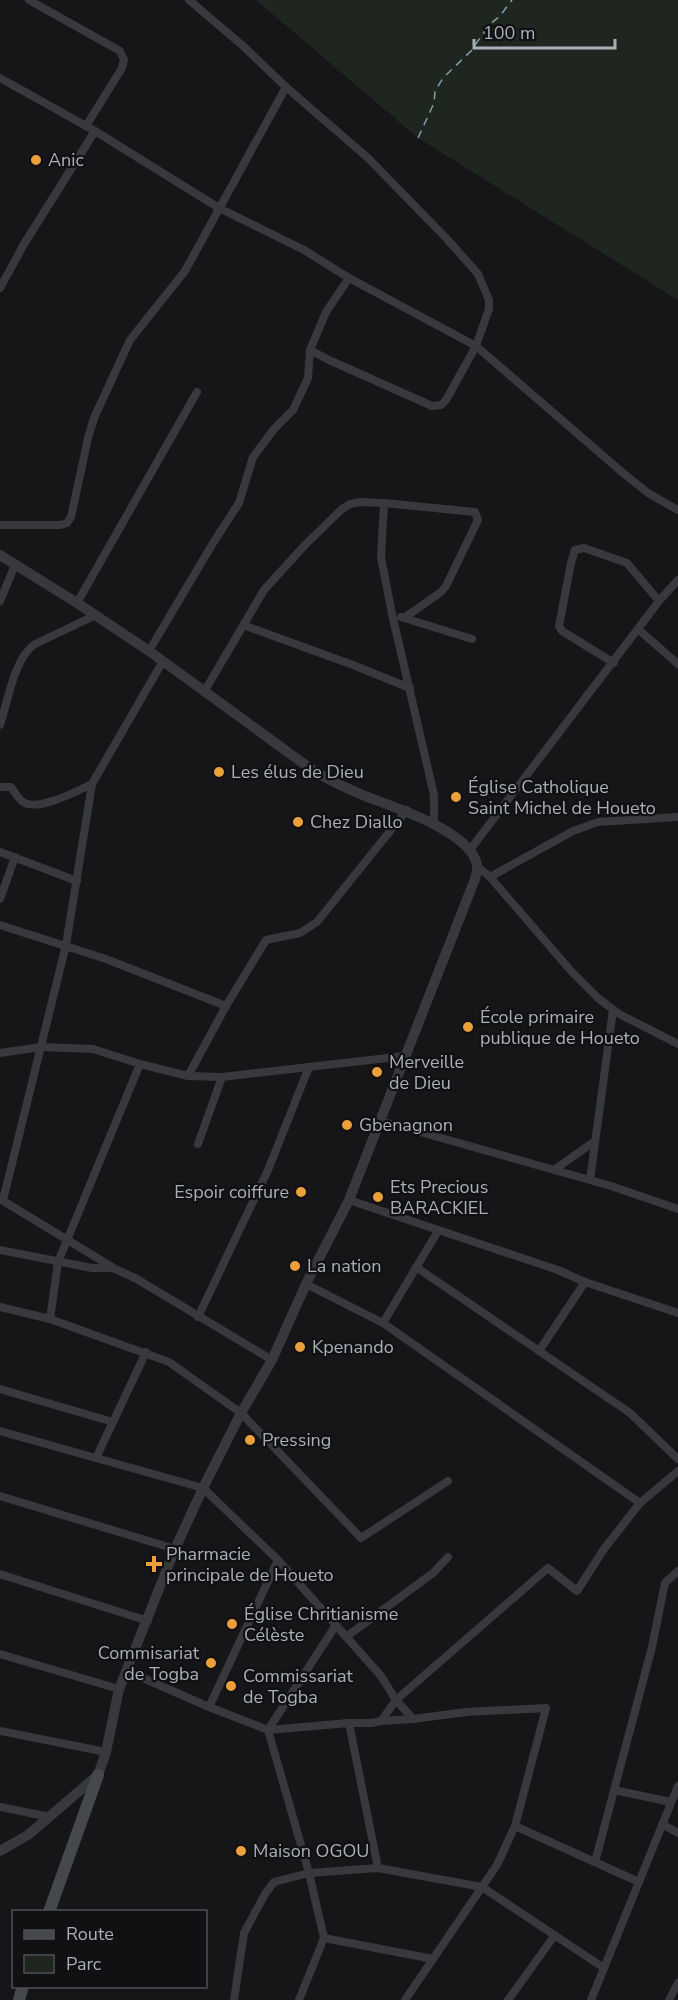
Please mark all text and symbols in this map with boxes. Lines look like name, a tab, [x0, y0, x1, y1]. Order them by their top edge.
scale bar	[474, 12, 615, 50]
text: 100 m	[483, 21, 535, 45]
place label: Anic	[48, 148, 84, 172]
marker: Anic	[29, 153, 43, 167]
place label: Les élus de Dieu	[231, 760, 364, 784]
marker: Les élus de Dieu	[212, 765, 226, 779]
place label: Église Catholique Saint Michel de Houeto	[468, 775, 656, 820]
marker: Église Catholique Saint Michel de Houeto	[449, 790, 463, 804]
place label: Chez Diallo	[310, 810, 402, 834]
marker: Chez Diallo	[291, 815, 305, 829]
place label: École primaire publique de Houeto	[480, 1005, 640, 1050]
marker: École primaire publique de Houeto	[461, 1020, 475, 1034]
place label: Merveille de Dieu	[389, 1050, 464, 1095]
marker: Merveille de Dieu	[370, 1065, 384, 1079]
place label: Gbenagnon	[359, 1113, 453, 1137]
marker: Gbenagnon	[340, 1118, 354, 1132]
place label: Ets Precious BARACKIEL	[390, 1175, 488, 1220]
place label: Espoir coiffure	[174, 1180, 289, 1204]
marker: Espoir coiffure	[294, 1185, 308, 1199]
marker: Ets Precious BARACKIEL	[371, 1190, 385, 1204]
place label: La nation	[307, 1254, 381, 1278]
marker: La nation	[288, 1259, 302, 1273]
place label: Kpenando	[312, 1335, 394, 1359]
marker: Kpenando	[293, 1340, 307, 1354]
place label: Pressing	[262, 1428, 331, 1452]
marker: Pressing	[243, 1433, 257, 1447]
place label: Pharmacie principale de Houeto	[166, 1542, 334, 1587]
marker: Pharmacie principale de Houeto	[147, 1557, 161, 1571]
place label: Église Chritianisme Célèste	[244, 1602, 398, 1647]
marker: Église Chritianisme Célèste	[225, 1617, 239, 1631]
place label: Commisariat de Togba	[98, 1641, 200, 1686]
marker: Commisariat de Togba	[204, 1656, 218, 1670]
place label: Commissariat de Togba	[243, 1664, 353, 1709]
marker: Commissariat de Togba	[224, 1679, 238, 1693]
place label: Maison OGOU	[253, 1839, 369, 1863]
marker: Maison OGOU	[234, 1844, 248, 1858]
legend	[12, 1910, 207, 1988]
text: Route	[66, 1922, 114, 1946]
text: Parc	[66, 1952, 101, 1976]

